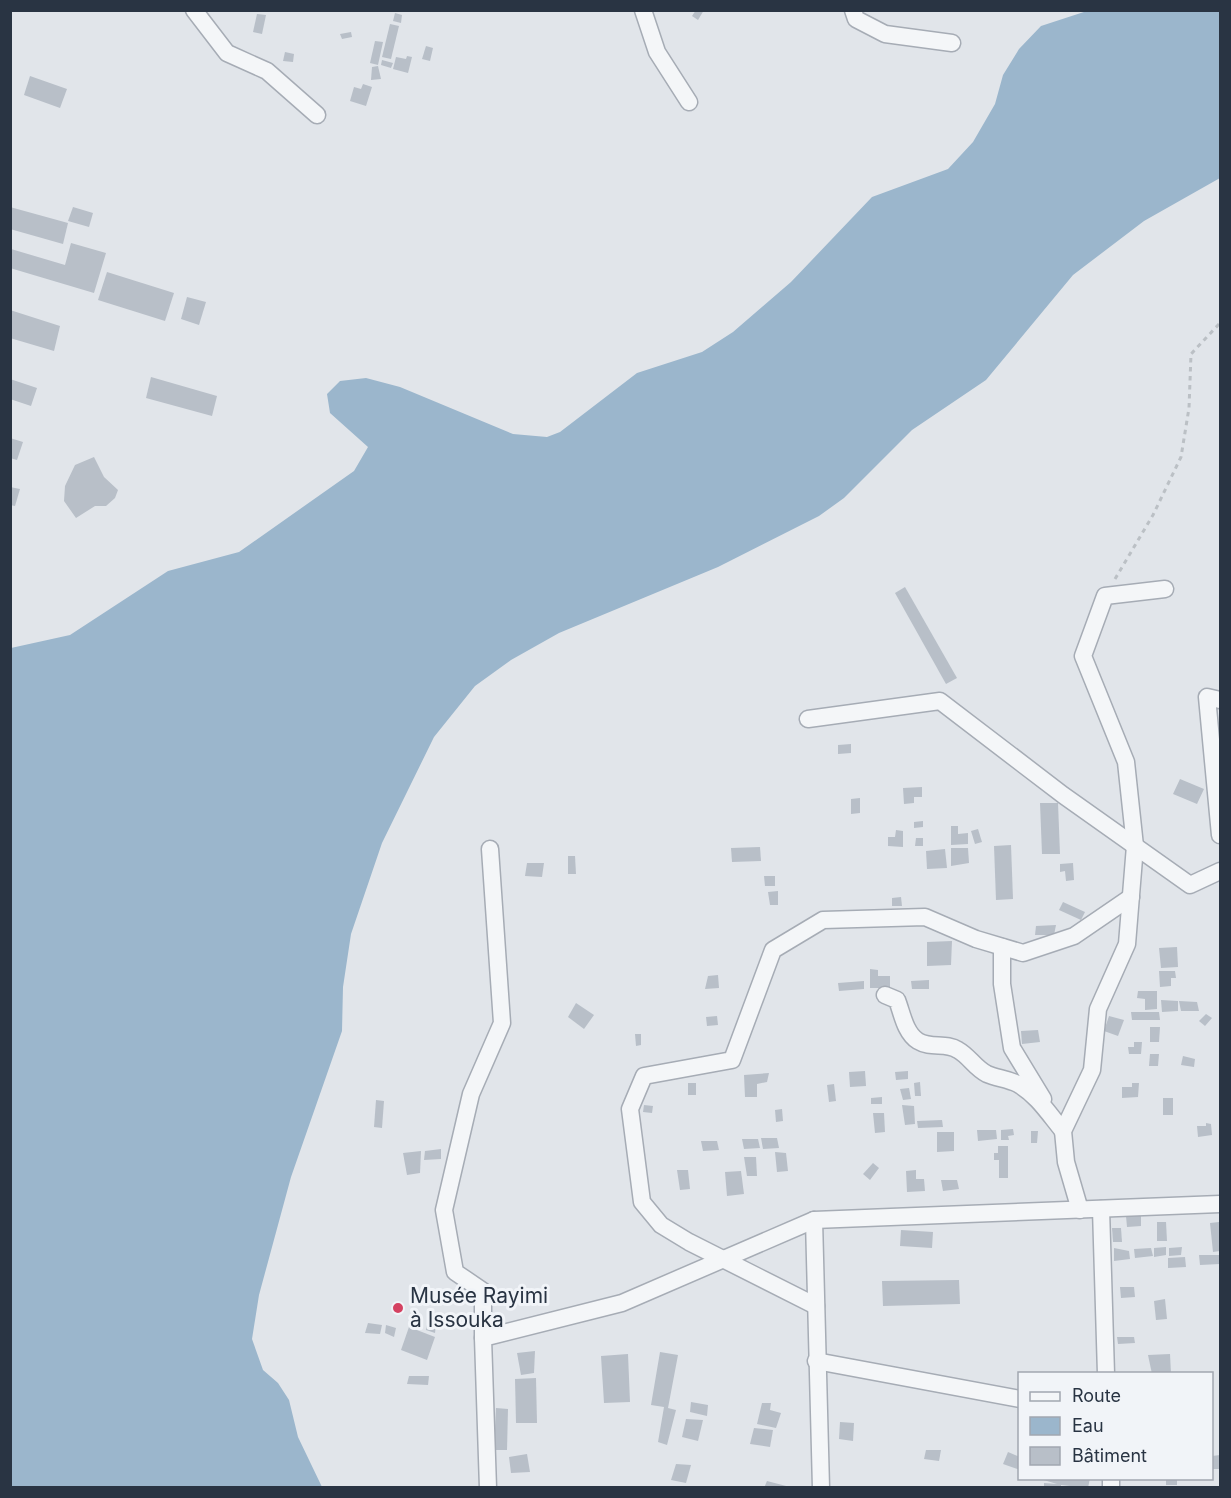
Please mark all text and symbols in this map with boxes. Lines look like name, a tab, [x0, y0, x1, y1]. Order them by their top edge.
place label: Musée Rayimi à Issouka	[410, 1283, 548, 1332]
marker: Musée Rayimi à Issouka	[391, 1301, 405, 1315]
legend	[1018, 1372, 1213, 1480]
text: Route	[1072, 1385, 1121, 1406]
text: Eau	[1072, 1415, 1104, 1436]
text: Bâtiment	[1072, 1445, 1147, 1466]

